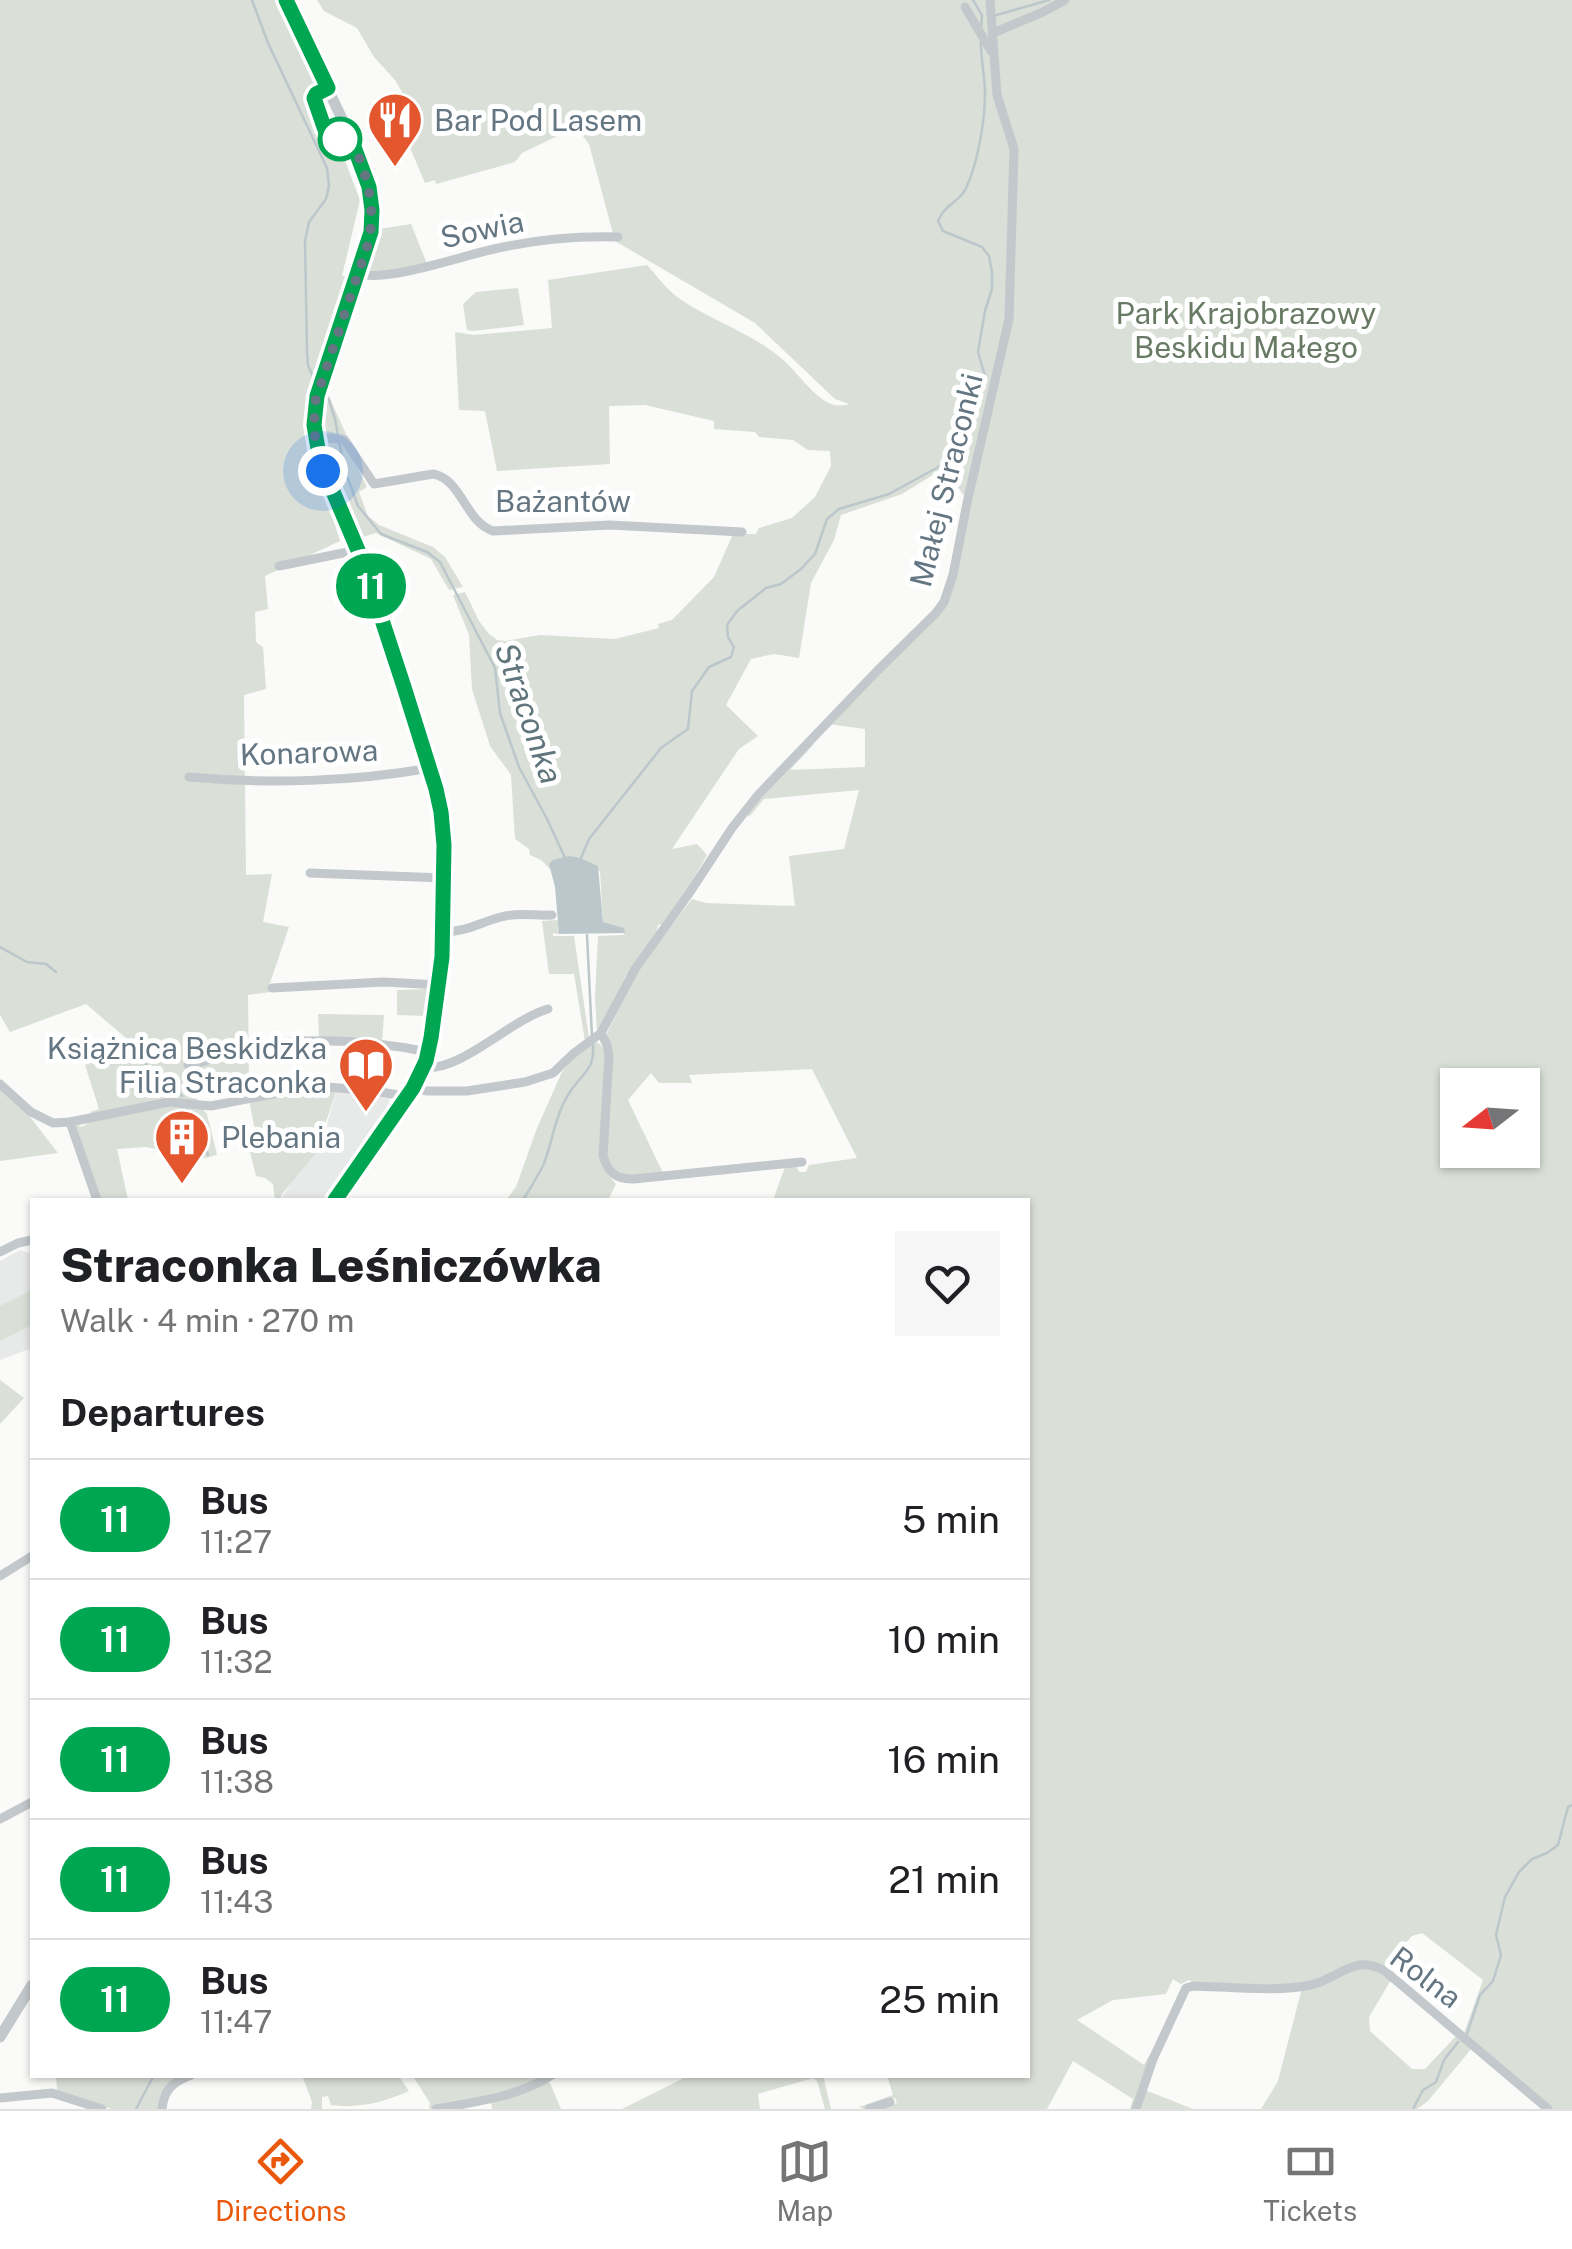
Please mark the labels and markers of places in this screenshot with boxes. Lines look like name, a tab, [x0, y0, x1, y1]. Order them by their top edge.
restaurant icon: Bar Pod Lasem	[365, 90, 425, 169]
place label: Bar Pod Lasem	[434, 102, 642, 138]
unlabelled marker	[319, 118, 361, 160]
place label: Książnica Beskidzka Filia Straconka	[47, 1030, 327, 1100]
library icon: Książnica Beskidzka Filia Straconka	[336, 1035, 396, 1114]
building icon: Plebania	[152, 1107, 212, 1186]
place label: Plebania	[221, 1119, 341, 1155]

